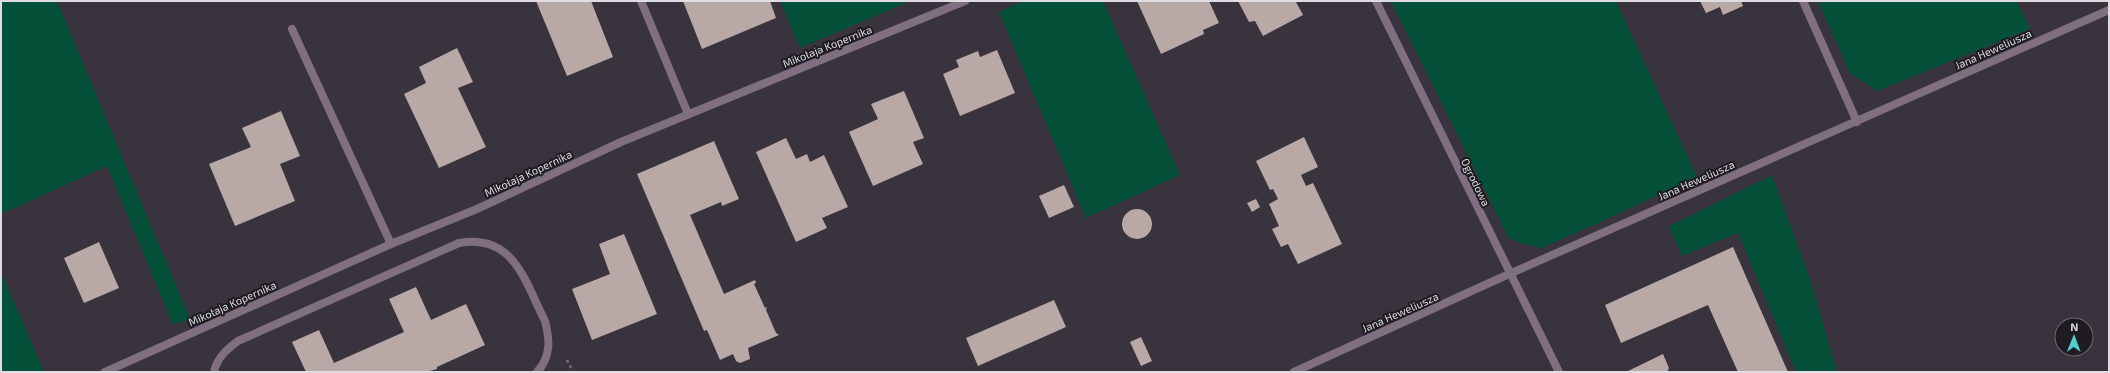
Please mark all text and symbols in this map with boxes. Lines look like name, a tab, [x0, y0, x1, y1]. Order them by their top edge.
street label: Mikołaja Kopernika	[781, 22, 874, 71]
street label: Jana Heweliusza	[1953, 26, 2033, 72]
street label: Mikołaja Kopernika	[482, 147, 574, 200]
street label: Ogrodowa	[1459, 156, 1493, 208]
street label: Jana Heweliusza	[1656, 157, 1736, 203]
street label: Mikołaja Kopernika	[186, 278, 278, 329]
street label: Jana Heweliusza	[1360, 289, 1440, 335]
north arrow	[2054, 317, 2094, 357]
text: N	[2070, 320, 2078, 333]

